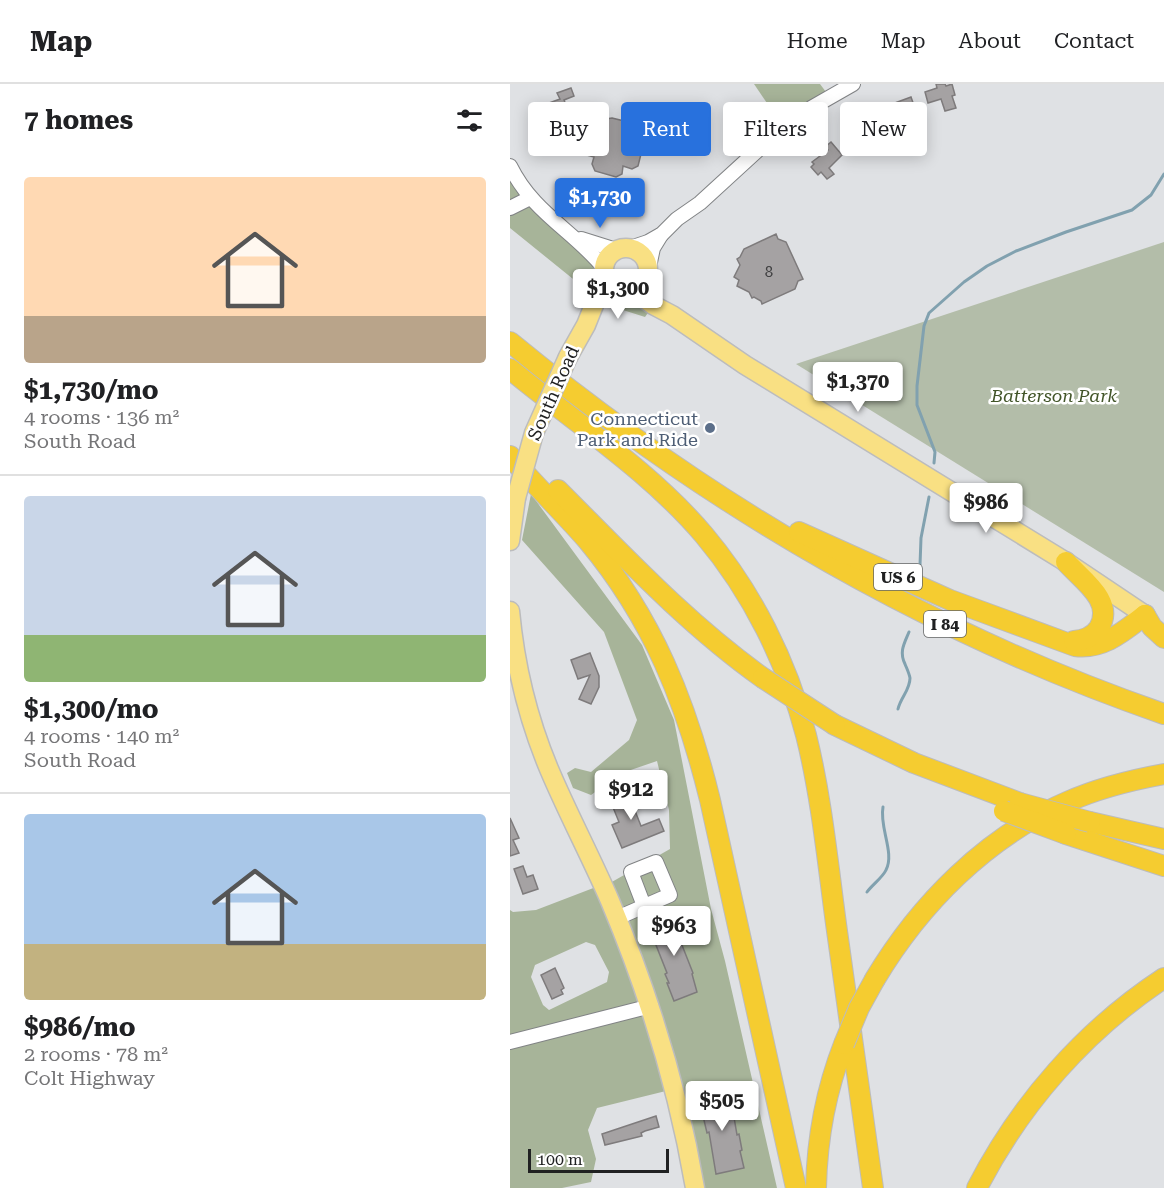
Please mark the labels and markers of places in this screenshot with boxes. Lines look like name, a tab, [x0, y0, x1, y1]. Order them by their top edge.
pin: $1,730	[551, 178, 649, 229]
pin: $1,300	[569, 269, 667, 320]
pin: $1,370	[809, 362, 907, 413]
place label: Connecticut Park and Ride	[577, 408, 698, 450]
marker: Connecticut Park and Ride	[703, 421, 717, 435]
pin: $986	[950, 483, 1022, 534]
pin: $912	[595, 770, 667, 821]
pin: $963	[638, 906, 710, 957]
pin: $505	[686, 1081, 758, 1132]

